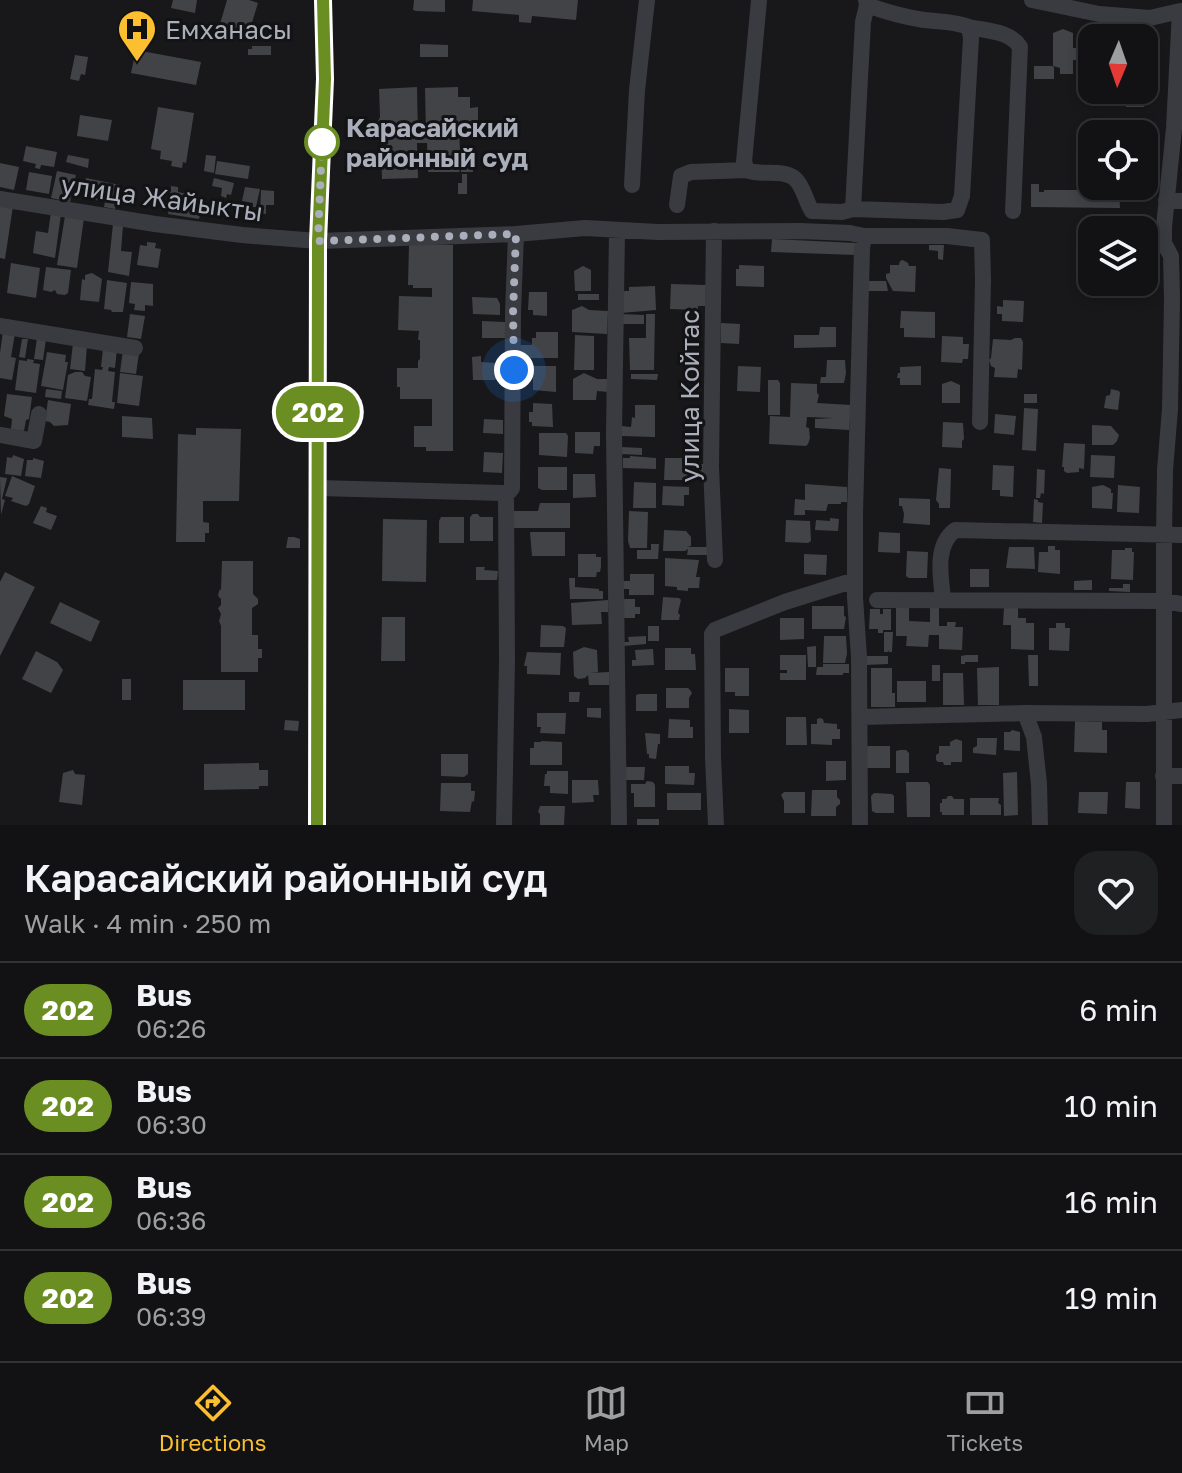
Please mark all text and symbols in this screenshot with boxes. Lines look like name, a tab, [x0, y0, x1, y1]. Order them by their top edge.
hospital icon: Емханасы	[116, 8, 158, 63]
place label: Емханасы	[165, 14, 292, 45]
north arrow	[1078, 24, 1158, 104]
map controls	[1078, 24, 1158, 296]
place label: Карасайский районный суд	[346, 112, 528, 173]
button: locate	[1078, 120, 1158, 200]
marker: Карасайский районный суд	[305, 125, 339, 159]
street label: улица Жайыкты	[59, 168, 265, 228]
button: layers	[1078, 216, 1158, 296]
street label: улица Койтас	[674, 310, 705, 482]
your location	[494, 350, 534, 390]
line badge: 202	[272, 386, 364, 438]
text: 202	[292, 395, 344, 428]
button: heart	[1074, 851, 1158, 935]
text: Карасайский районный суд	[24, 855, 548, 900]
text: Walk · 4 min · 250 m	[24, 908, 271, 939]
text: Bus	[136, 977, 192, 1013]
text: 6 min	[1079, 992, 1158, 1028]
text: 202	[42, 993, 94, 1026]
text: 06:26	[136, 1013, 206, 1044]
text: Bus	[136, 1073, 192, 1109]
text: 10 min	[1064, 1088, 1158, 1124]
text: 202	[42, 1089, 94, 1122]
text: 06:30	[136, 1109, 207, 1140]
text: Bus	[136, 1169, 192, 1205]
text: 16 min	[1065, 1184, 1158, 1220]
text: 202	[42, 1185, 94, 1218]
text: 06:36	[136, 1205, 207, 1236]
text: Bus	[136, 1265, 192, 1301]
text: 19 min	[1065, 1280, 1158, 1316]
text: 202	[42, 1281, 94, 1314]
text: 06:39	[136, 1301, 207, 1332]
tab: Directions	[159, 1381, 266, 1456]
tab: Map	[584, 1381, 629, 1456]
tab: Tickets	[946, 1381, 1023, 1456]

